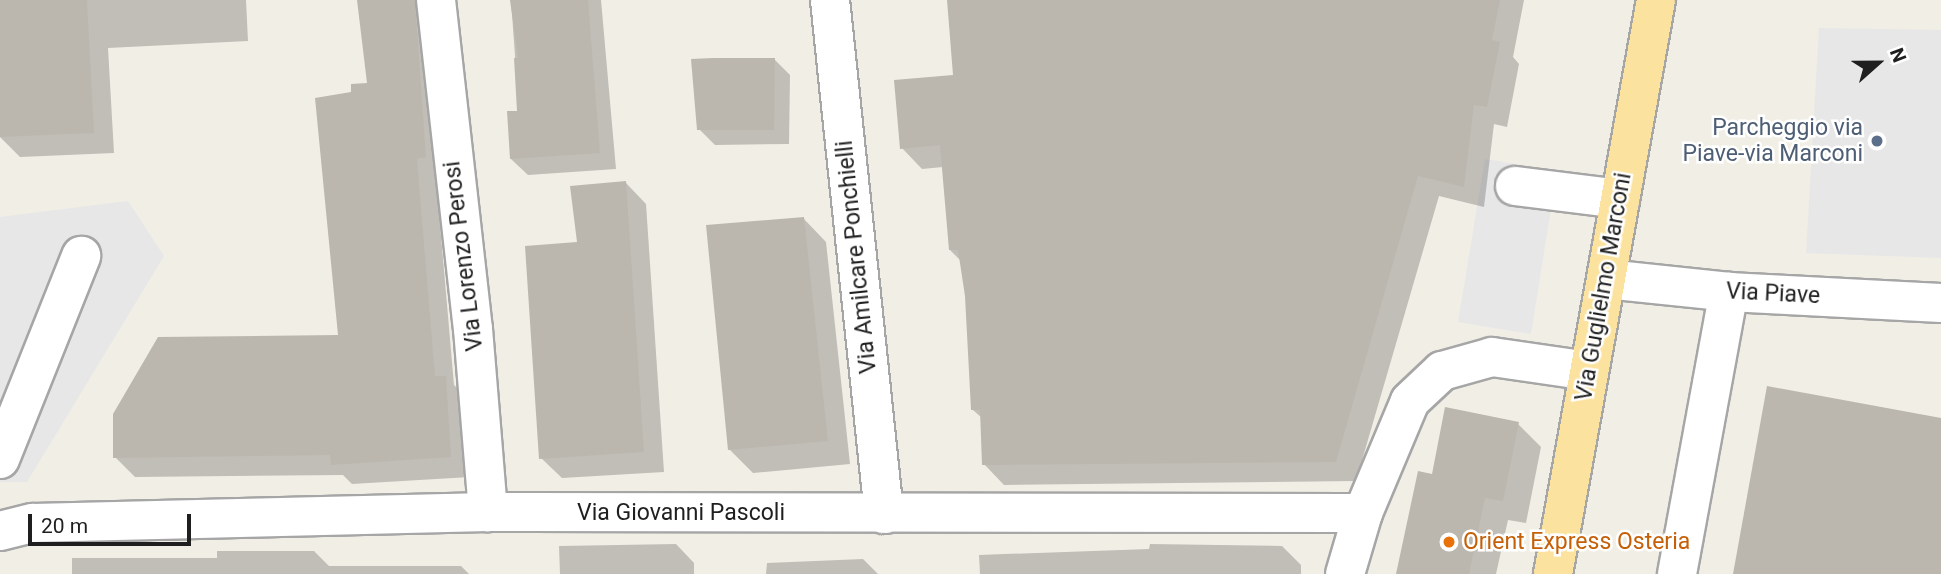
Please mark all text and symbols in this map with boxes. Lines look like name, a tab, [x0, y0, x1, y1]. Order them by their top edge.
north arrow	[1843, 28, 1913, 98]
text: N	[1885, 45, 1911, 66]
place label: Parcheggio via Piave-via Marconi	[1682, 114, 1863, 168]
marker: Parcheggio via Piave-via Marconi	[1869, 133, 1885, 149]
street label: Via Amilcare Ponchielli	[831, 139, 883, 375]
street label: Via Lorenzo Perosi	[439, 159, 489, 353]
street label: Via Guglielmo Marconi	[1570, 171, 1638, 403]
street label: Via Piave	[1725, 278, 1821, 310]
street label: Via Giovanni Pascoli	[577, 499, 785, 527]
scale bar	[32, 500, 194, 544]
text: 20 m	[41, 514, 88, 538]
place label: Orient Express Osteria	[1463, 528, 1690, 556]
marker: Orient Express Osteria	[1441, 534, 1457, 550]

